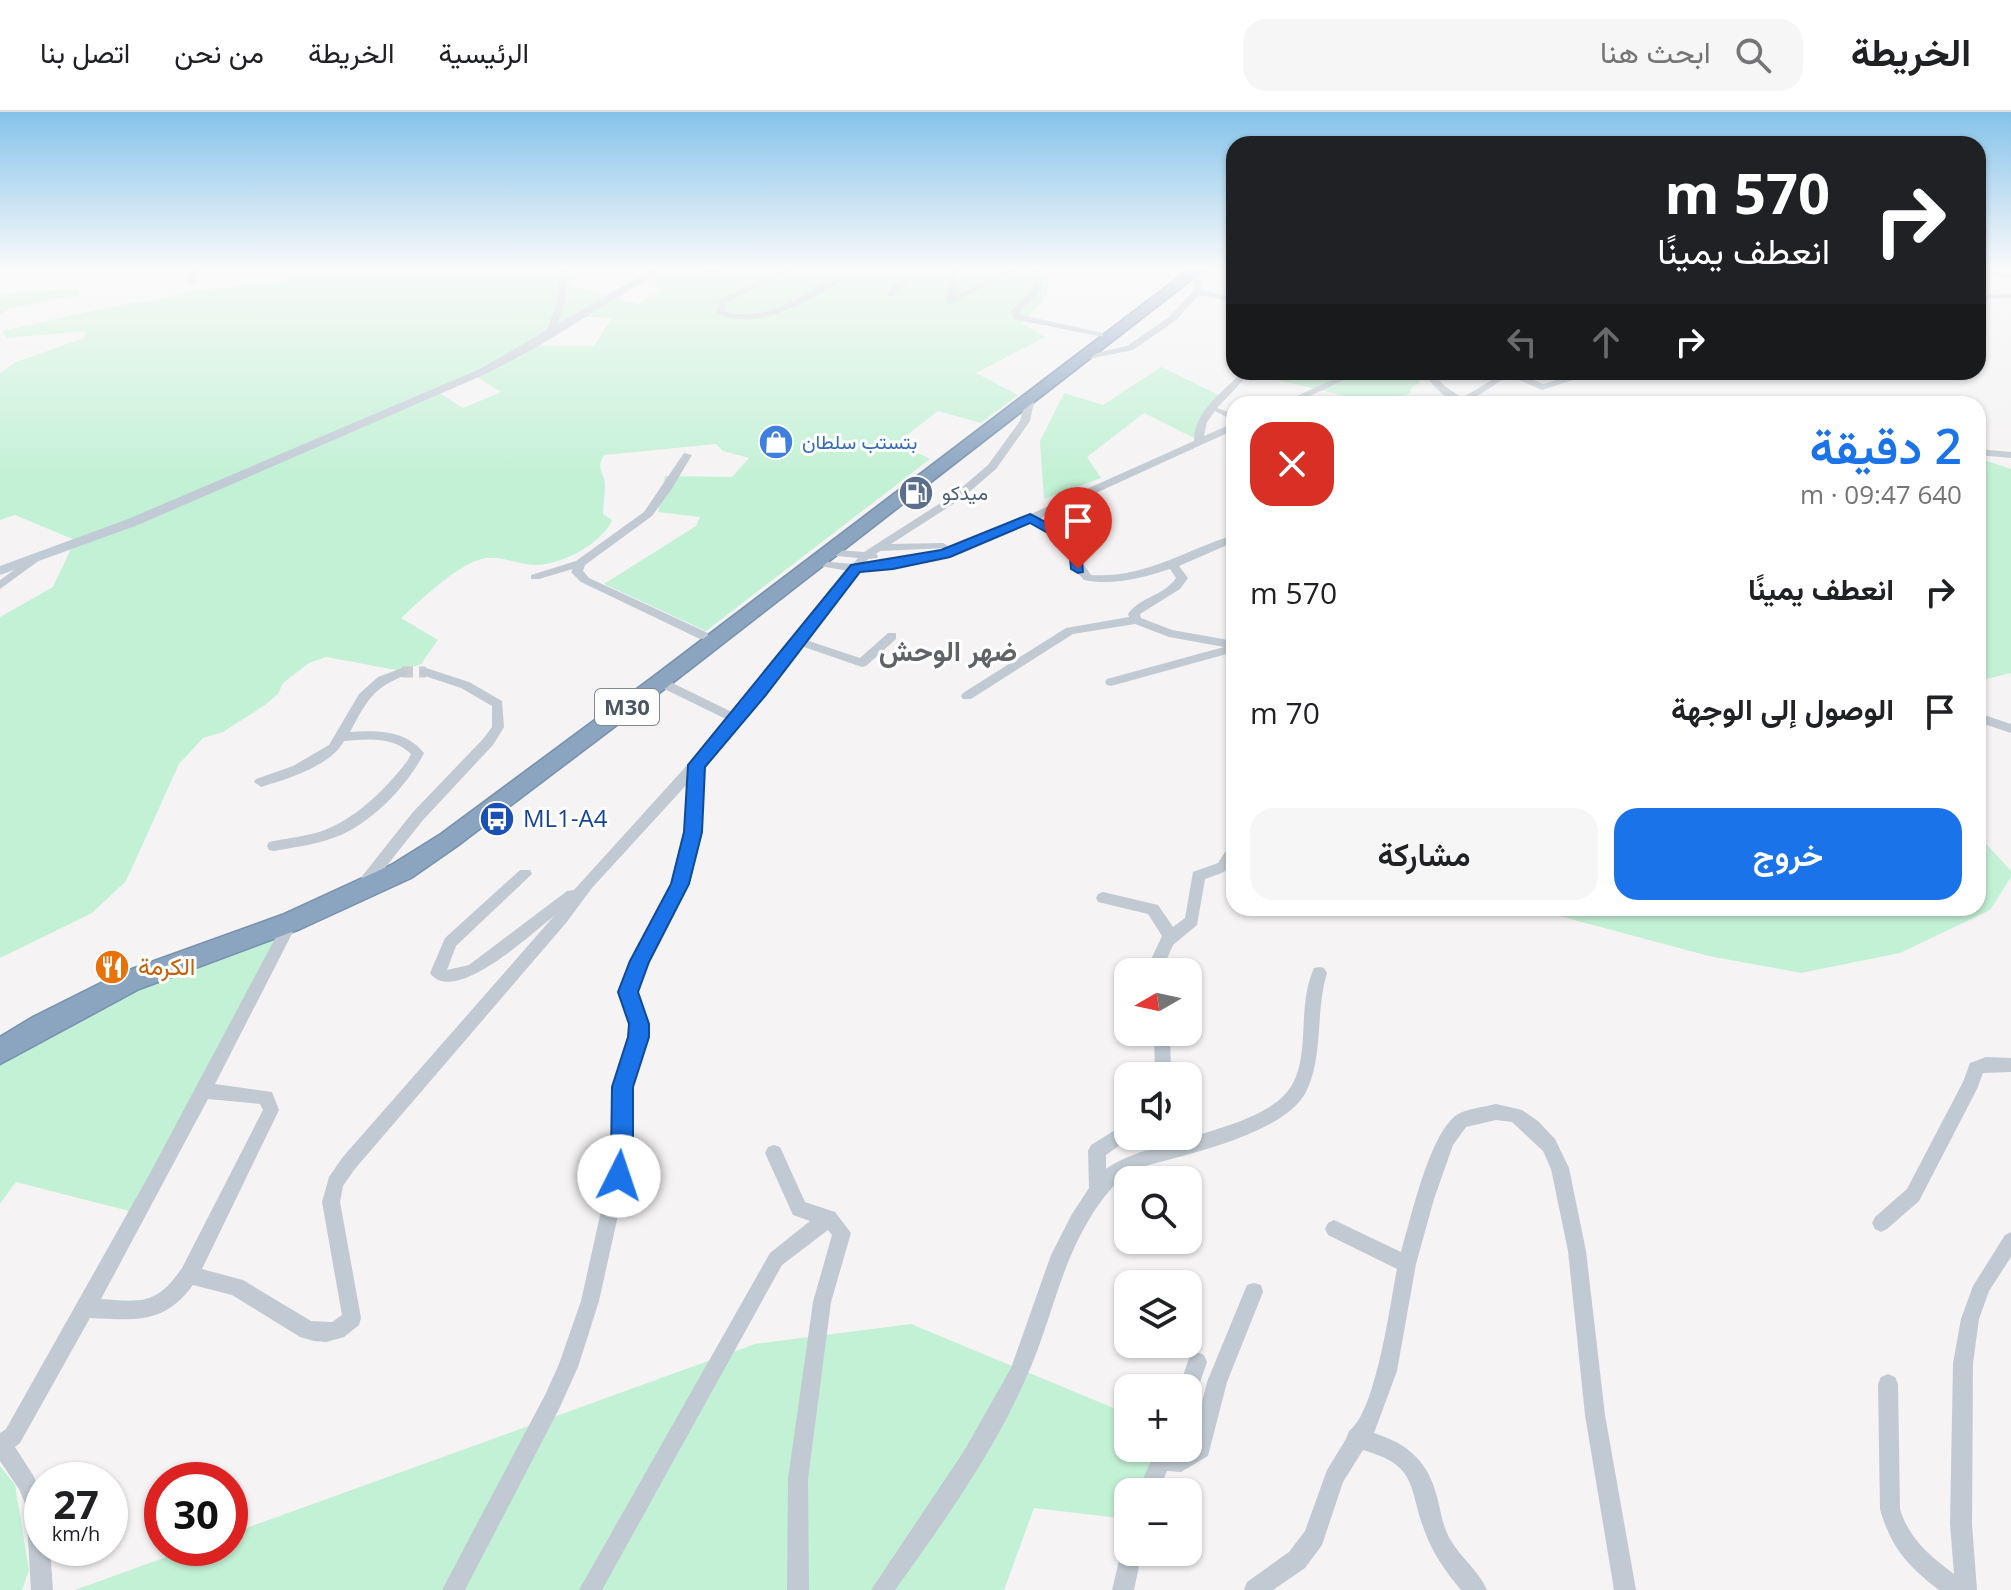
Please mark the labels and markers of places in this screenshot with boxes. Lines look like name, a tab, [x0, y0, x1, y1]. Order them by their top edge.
shop icon: بتستب سلطان	[757, 423, 795, 461]
place label: بتستب سلطان	[802, 428, 917, 455]
fuel station icon: ميدكو	[897, 474, 935, 512]
place label: ميدكو	[942, 479, 988, 506]
pin	[1044, 487, 1112, 569]
bus stop icon: ML1-A4	[478, 800, 516, 838]
place label: ML1-A4	[523, 801, 608, 834]
restaurant icon: الكرمة	[93, 948, 131, 986]
place label: الكرمة	[138, 949, 195, 982]

